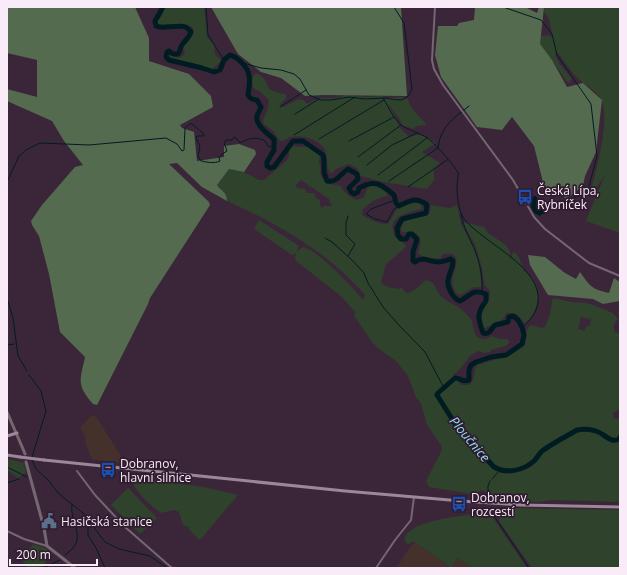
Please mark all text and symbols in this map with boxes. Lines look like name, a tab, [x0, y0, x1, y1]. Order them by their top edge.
place label: Česká Lípa, Rybníček	[537, 182, 600, 213]
bus stop icon: Česká Lípa, Rybníček	[516, 188, 534, 206]
water label: Ploučnice	[446, 412, 495, 466]
place label: Dobranov, hlavní silnice	[120, 455, 191, 486]
bus stop icon: Dobranov, hlavní silnice	[99, 461, 117, 479]
place label: Dobranov, rozcestí	[471, 489, 530, 520]
bus stop icon: Dobranov, rozcestí	[450, 495, 468, 513]
public building icon: Hasičská stanice	[40, 512, 58, 530]
place label: Hasičská stanice	[61, 513, 153, 530]
scale bar	[10, 541, 97, 567]
text: 200 m	[16, 546, 51, 563]

